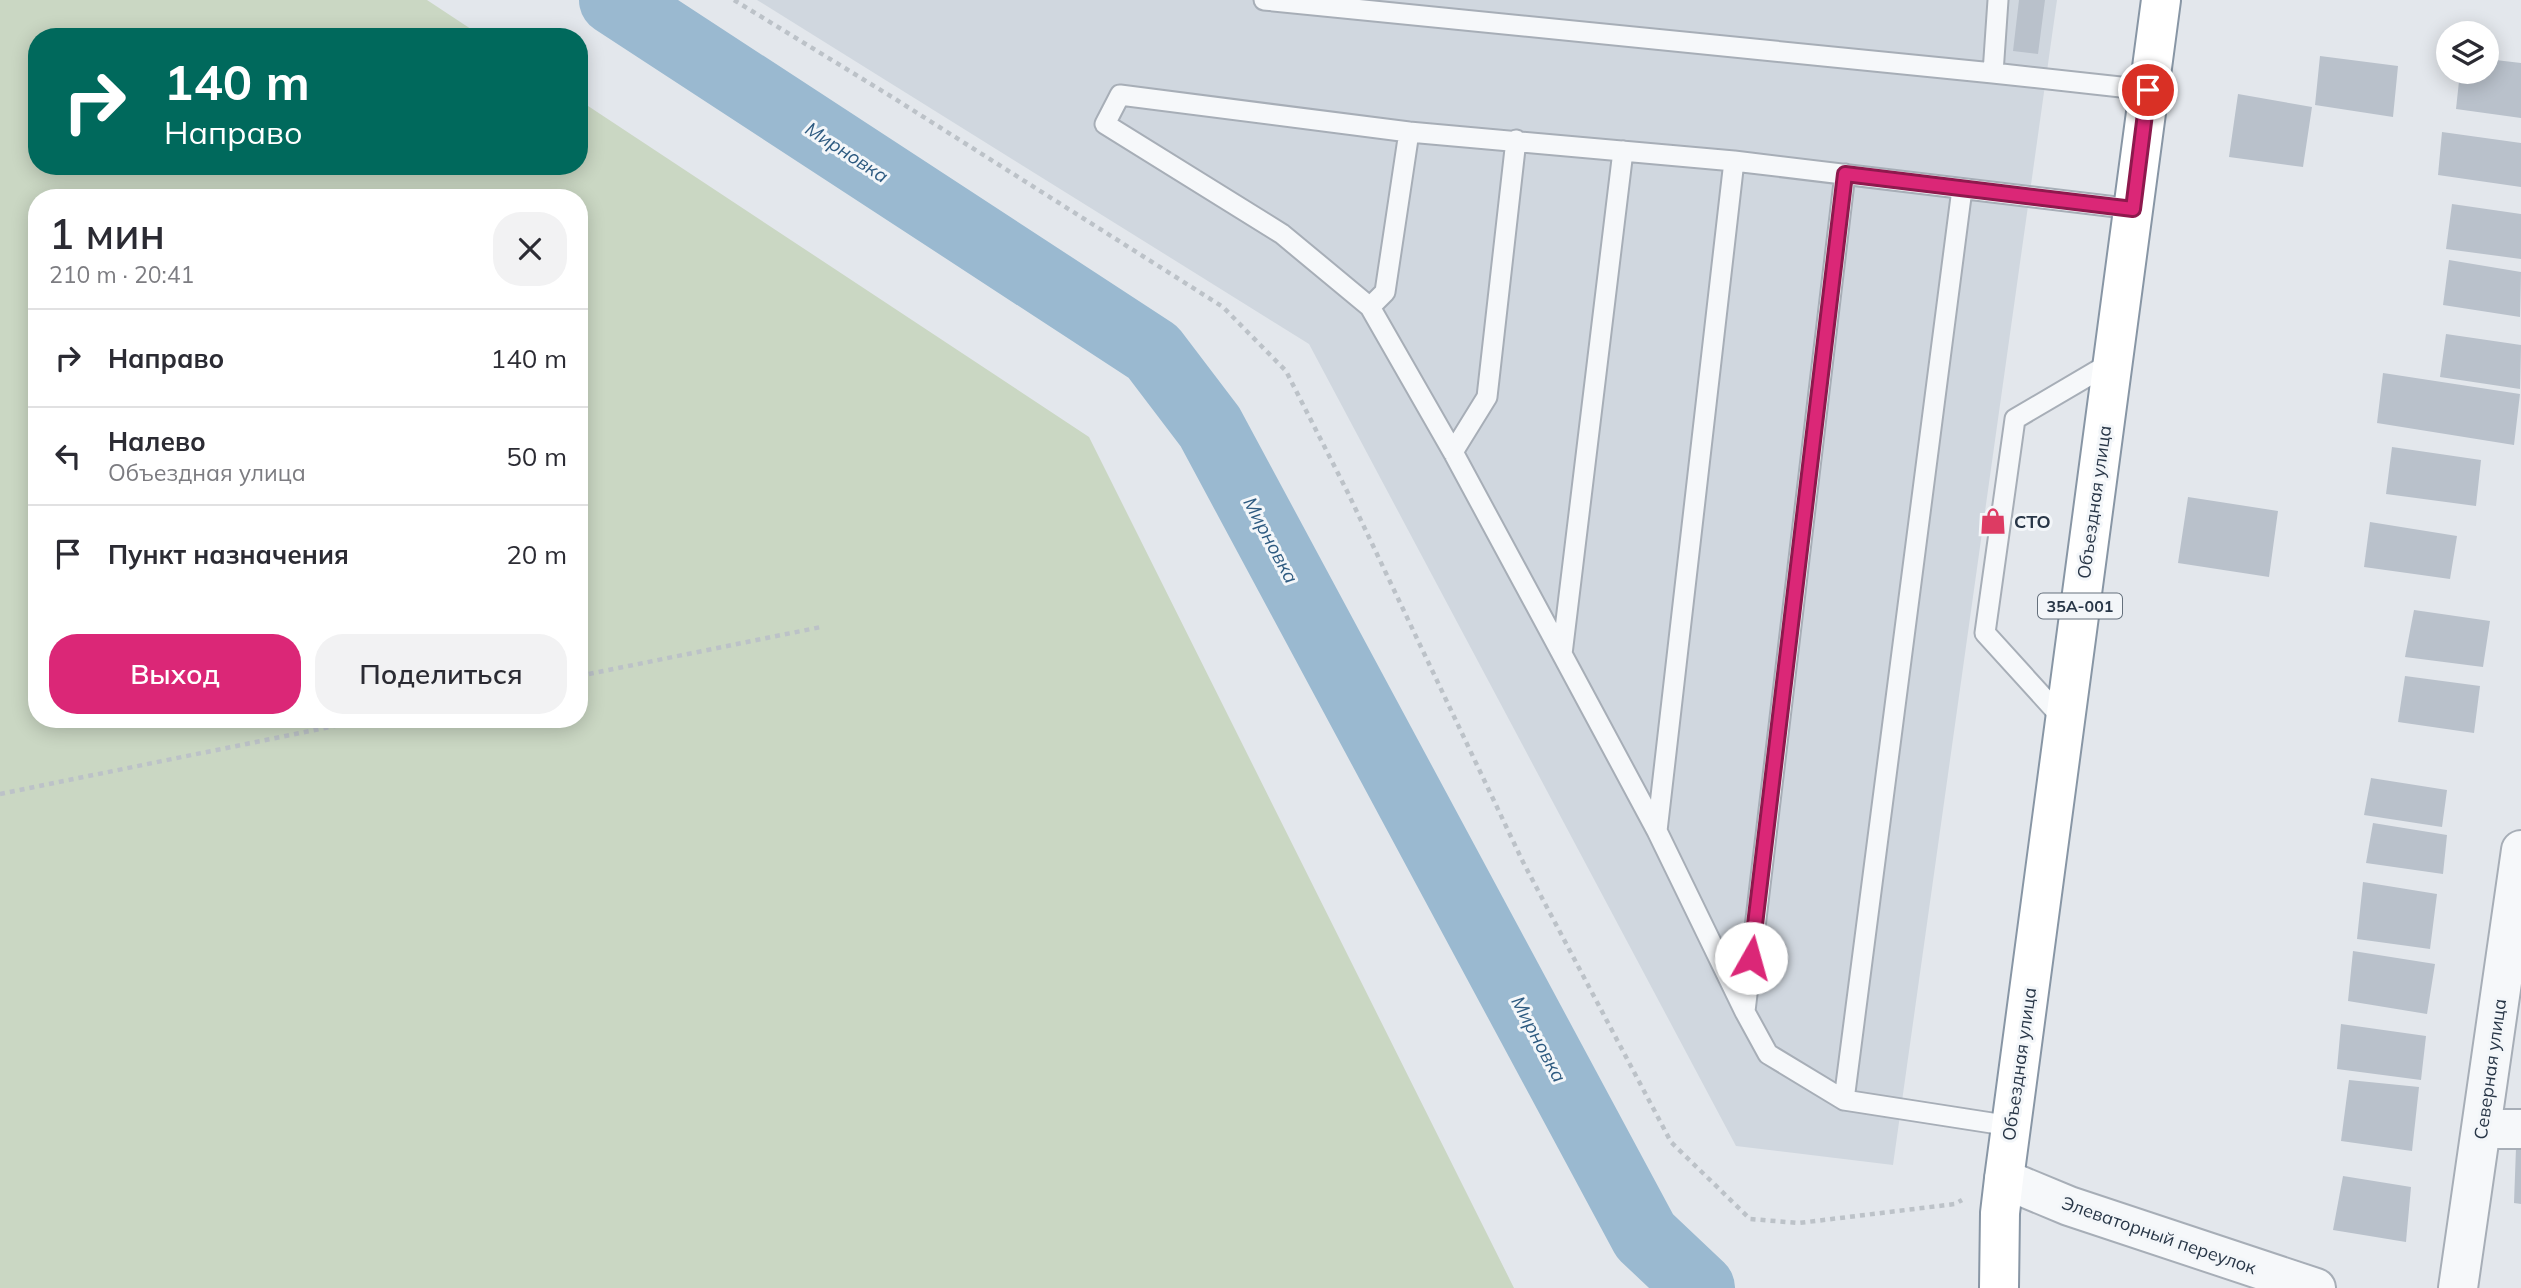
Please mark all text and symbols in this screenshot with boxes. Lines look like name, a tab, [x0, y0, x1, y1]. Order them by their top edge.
map controls	[2436, 21, 2499, 84]
button: layers	[2436, 21, 2499, 84]
text: 140 m	[164, 51, 310, 112]
icon: right	[49, 56, 140, 147]
pin	[2118, 60, 2178, 120]
icon: arrive	[2129, 71, 2167, 109]
text: Направо	[164, 112, 303, 152]
water label: Мирновка	[801, 116, 893, 188]
text: 1 мин	[49, 207, 165, 260]
button: close	[493, 212, 567, 286]
text: 210 m · 20:41	[49, 260, 194, 289]
icon: right	[49, 339, 87, 377]
text: Направо	[108, 342, 224, 375]
text: 140 m	[491, 342, 567, 375]
street label: Объездная улица	[2072, 424, 2116, 580]
text: Налево	[108, 425, 206, 458]
icon: left	[49, 437, 87, 475]
text: 50 m	[506, 440, 567, 473]
text: Объездная улица	[108, 458, 306, 487]
water label: Мирновка	[1238, 493, 1304, 587]
shop icon: СТО	[1978, 506, 2008, 536]
place label: СТО	[2014, 510, 2051, 533]
icon: arrive	[49, 535, 87, 573]
text: Пункт назначения	[108, 538, 349, 571]
text: 20 m	[506, 538, 567, 571]
road number: 35А-001	[2038, 594, 2122, 618]
button: Выход	[49, 634, 301, 714]
button: Поделиться	[315, 634, 567, 714]
position arrow	[1714, 921, 1788, 995]
street label: Объездная улица	[1997, 986, 2041, 1142]
water label: Мирновка	[1506, 992, 1572, 1086]
street label: Северная улица	[2469, 997, 2511, 1141]
street label: Элеваторный переулок	[2059, 1191, 2260, 1279]

